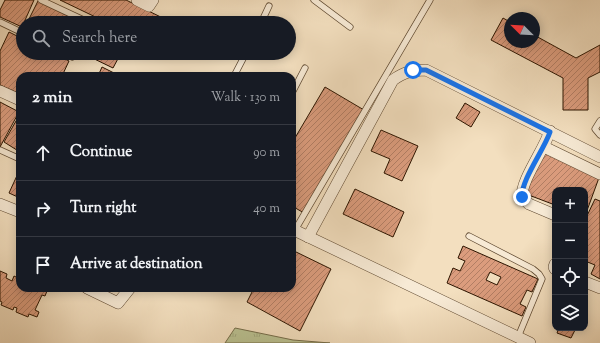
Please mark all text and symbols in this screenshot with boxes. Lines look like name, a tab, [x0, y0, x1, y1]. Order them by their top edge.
north arrow	[504, 12, 540, 48]
search box	[16, 16, 296, 60]
icon: search	[30, 27, 52, 49]
text: Search here	[62, 28, 137, 49]
route start	[404, 61, 422, 79]
text: 2 min	[32, 86, 73, 110]
text: Walk · 130 m	[211, 89, 280, 107]
icon: ahead	[32, 142, 54, 164]
text: Continue	[70, 142, 132, 163]
text: 90 m	[253, 144, 280, 162]
map controls	[552, 187, 588, 331]
button: +	[552, 187, 588, 223]
route end	[513, 188, 531, 206]
icon: right	[32, 198, 54, 220]
text: Turn right	[70, 198, 136, 219]
text: 40 m	[253, 200, 280, 218]
button: −	[552, 223, 588, 259]
icon: arrive	[32, 254, 54, 276]
text: Arrive at destination	[70, 254, 203, 275]
button: locate	[552, 259, 588, 295]
button: layers	[552, 295, 588, 331]

